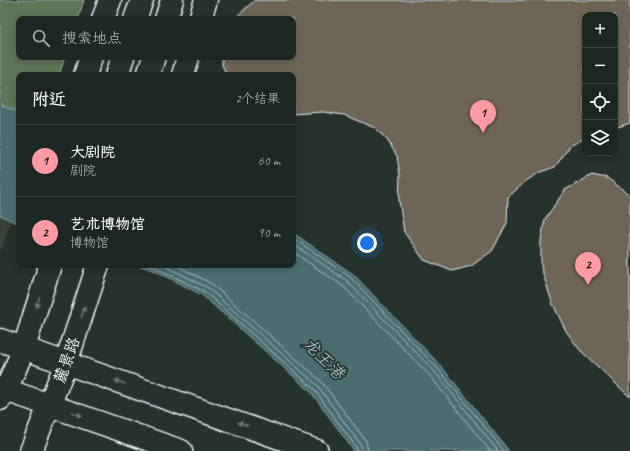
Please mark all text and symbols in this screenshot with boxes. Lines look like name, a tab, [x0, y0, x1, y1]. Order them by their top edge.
map controls	[582, 12, 618, 156]
button: +	[582, 12, 618, 48]
search box	[16, 16, 296, 60]
icon: search	[30, 27, 52, 49]
text: 搜索地点	[62, 29, 122, 48]
button: −	[582, 48, 618, 84]
button: locate	[582, 84, 618, 120]
text: 附近	[32, 89, 66, 110]
text: 2个结果	[235, 91, 280, 107]
pin: 1	[470, 100, 496, 133]
button: layers	[582, 120, 618, 156]
text: 大剧院	[70, 143, 115, 162]
text: 1	[42, 153, 48, 169]
text: 60 m	[258, 153, 280, 169]
text: 剧院	[70, 163, 96, 179]
text: 艺术博物馆	[70, 215, 145, 234]
text: 2	[42, 225, 48, 241]
text: 90 m	[258, 225, 280, 241]
your location	[357, 233, 377, 253]
text: 博物馆	[70, 235, 109, 251]
pin: 2	[575, 252, 601, 285]
one-way arrow	[35, 297, 41, 309]
one-way arrow	[80, 306, 86, 318]
water label: 龙王港	[298, 333, 351, 385]
street label: 麓景路	[49, 334, 85, 386]
one-way arrow	[114, 378, 126, 384]
one-way arrow	[71, 411, 83, 417]
one-way arrow	[237, 421, 249, 427]

